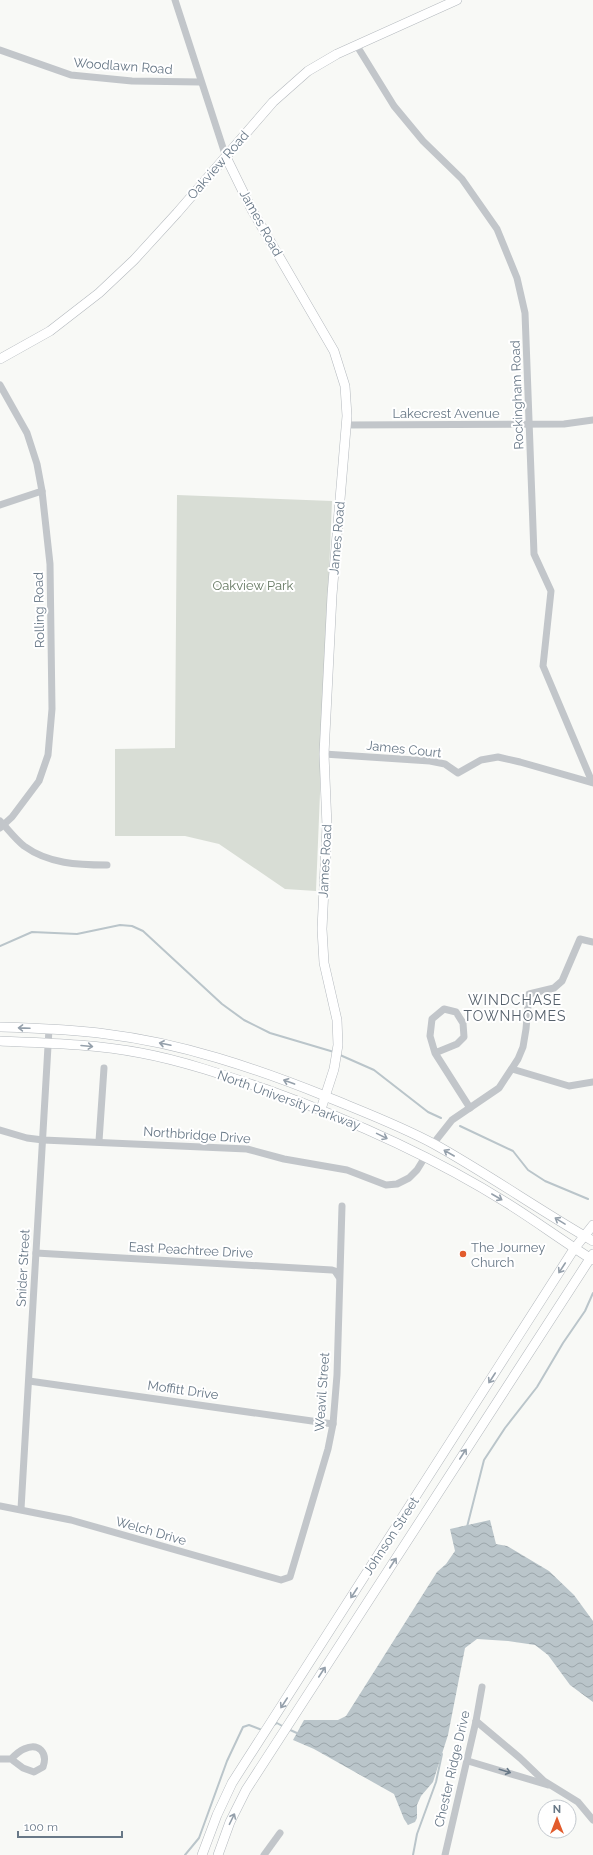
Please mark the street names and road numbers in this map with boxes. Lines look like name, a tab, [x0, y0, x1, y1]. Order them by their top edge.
street label: Woodlawn Road	[73, 55, 173, 77]
street label: Oakview Road	[184, 128, 252, 202]
street label: James Road	[237, 187, 285, 259]
street label: Rockingham Road	[508, 340, 526, 450]
street label: Lakecrest Avenue	[392, 406, 500, 421]
street label: James Road	[326, 501, 348, 575]
street label: Rolling Road	[31, 572, 47, 648]
street label: James Court	[366, 738, 443, 760]
street label: James Road	[316, 824, 334, 898]
street label: North University Parkway	[216, 1067, 362, 1133]
street label: Northbridge Drive	[143, 1124, 252, 1146]
street label: Snider Street	[13, 1228, 33, 1307]
street label: East Peachtree Drive	[128, 1239, 254, 1261]
street label: Weavil Street	[312, 1351, 332, 1432]
street label: Moffitt Drive	[147, 1378, 220, 1402]
street label: Johnson Street	[360, 1494, 422, 1578]
street label: Welch Drive	[114, 1514, 188, 1548]
street label: Chester Ridge Drive	[431, 1709, 473, 1829]

